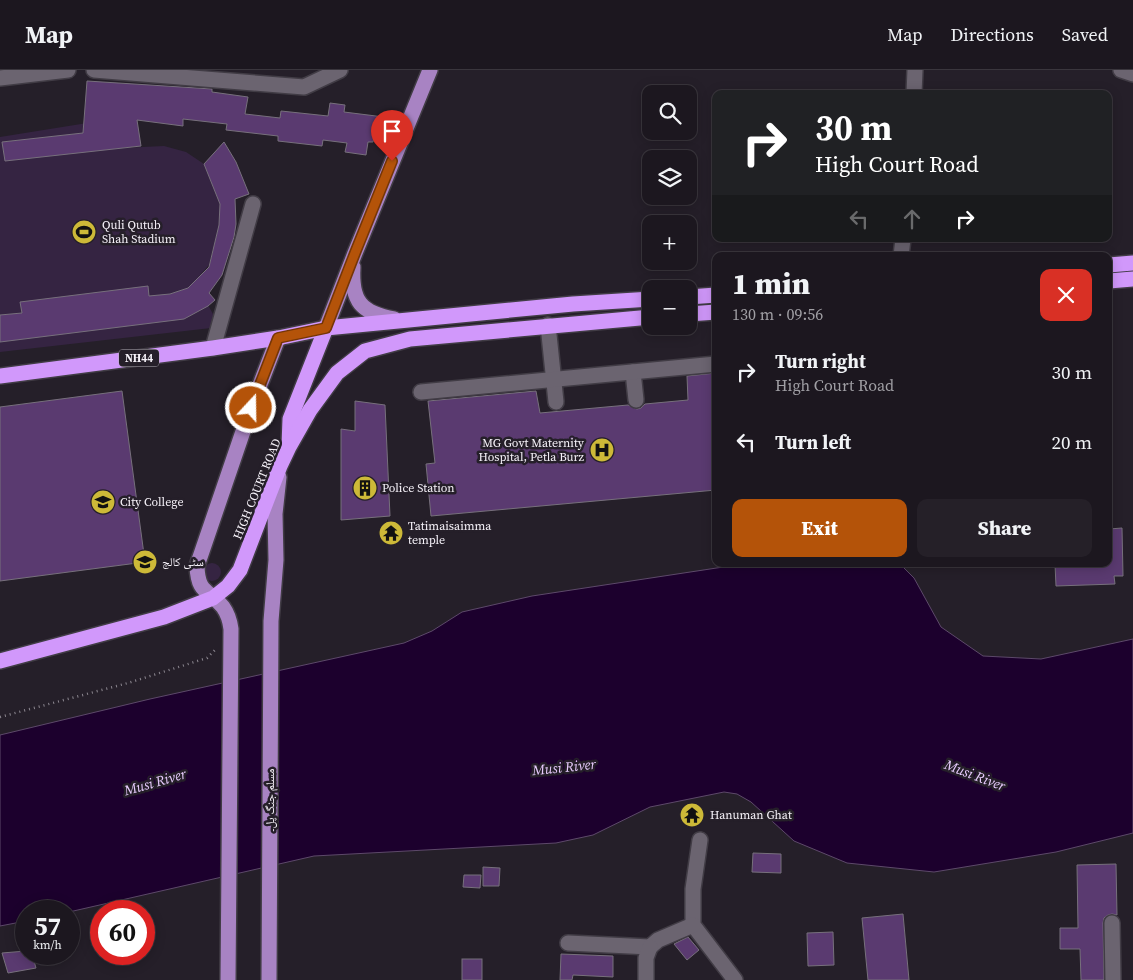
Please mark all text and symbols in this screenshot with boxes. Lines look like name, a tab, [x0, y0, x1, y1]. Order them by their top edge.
text: Map	[25, 18, 73, 51]
text: Map	[887, 22, 923, 47]
text: Directions	[951, 22, 1034, 47]
text: Saved	[1062, 22, 1108, 47]
map controls	[642, 85, 697, 335]
button: search	[642, 85, 697, 140]
text: 30 m	[815, 104, 892, 152]
pin	[371, 110, 413, 161]
icon: right	[732, 110, 797, 175]
icon: arrive	[378, 117, 406, 145]
text: High Court Road	[815, 149, 979, 179]
button: layers	[642, 150, 697, 205]
icon: left	[845, 205, 873, 233]
icon: ahead	[898, 205, 926, 233]
icon: right	[951, 205, 979, 233]
button: +	[642, 215, 697, 270]
place label: Quli Qutub Shah Stadium	[102, 217, 176, 247]
sports icon: Quli Qutub Shah Stadium	[71, 219, 97, 245]
text: 1 min	[732, 263, 810, 304]
button: close	[1040, 269, 1092, 321]
button: −	[642, 280, 697, 335]
text: 130 m · 09:56	[732, 303, 823, 325]
text: Turn right	[775, 348, 866, 374]
road number: NH44	[119, 350, 159, 366]
icon: right	[732, 358, 760, 386]
text: 30 m	[1051, 359, 1092, 385]
text: High Court Road	[775, 374, 894, 396]
position arrow	[224, 381, 276, 433]
icon: left	[732, 428, 760, 456]
text: Turn left	[775, 429, 851, 455]
text: 20 m	[1051, 429, 1092, 455]
place label: MG Govt Maternity Hospital, Petla Burz	[478, 435, 585, 465]
street label: HIGH COURT ROAD	[229, 436, 285, 542]
hospital icon: MG Govt Maternity Hospital, Petla Burz	[589, 437, 615, 463]
building icon: Police Station	[352, 475, 378, 501]
place label: Police Station	[382, 480, 455, 496]
school or university icon: City College	[90, 489, 116, 515]
place label: City College	[120, 494, 184, 510]
button: Exit	[732, 499, 907, 557]
button: Share	[917, 499, 1092, 557]
place label: Tatimaisaimma temple	[408, 518, 492, 548]
temple icon: Tatimaisaimma temple	[378, 520, 404, 546]
school or university icon: سٹی کالج	[132, 549, 158, 575]
place label: سٹی کالج	[162, 554, 204, 570]
water label: Musi River	[530, 754, 597, 780]
water label: Musi River	[941, 754, 1009, 796]
water label: Musi River	[121, 763, 189, 801]
street label: مسلم جنگ پل۔	[262, 769, 278, 831]
temple icon: Hanuman Ghat	[679, 802, 705, 828]
place label: Hanuman Ghat	[710, 807, 792, 823]
speed limit sign: 60	[90, 900, 155, 965]
text: 57	[34, 909, 61, 943]
text: km/h	[33, 937, 62, 953]

